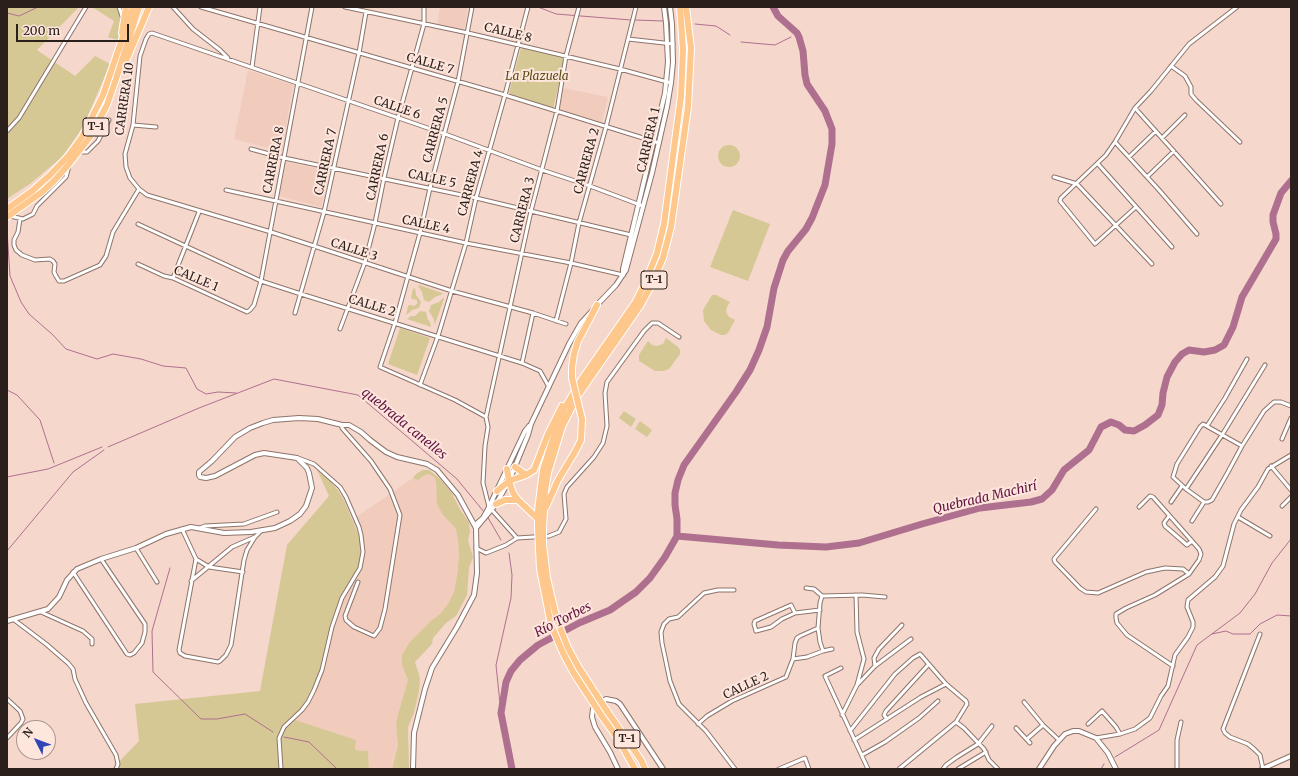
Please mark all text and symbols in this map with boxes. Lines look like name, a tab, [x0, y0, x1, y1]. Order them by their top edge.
scale bar	[18, 16, 131, 42]
street label: CALLE 8	[483, 20, 533, 46]
text: 200 m	[23, 23, 60, 38]
street label: CALLE 7	[405, 50, 455, 78]
street label: CARRERA 10	[113, 62, 137, 136]
park label: La Plazuela	[505, 70, 569, 84]
street label: CALLE 6	[372, 93, 422, 123]
street label: CARRERA 5	[420, 95, 452, 165]
street label: CARRERA 1	[635, 106, 663, 174]
road number: T-1	[83, 118, 109, 136]
street label: CARRERA 8	[260, 125, 288, 195]
street label: CARRERA 2	[571, 126, 603, 196]
street label: CARRERA 7	[312, 127, 340, 197]
street label: CARRERA 6	[364, 132, 392, 202]
street label: CARRERA 4	[455, 148, 487, 218]
street label: CALLE 5	[407, 167, 457, 191]
street label: CARRERA 3	[508, 175, 538, 245]
street label: CALLE 4	[401, 213, 451, 237]
street label: CALLE 3	[329, 236, 379, 264]
street label: CALLE 1	[172, 263, 220, 295]
road number: T-1	[641, 271, 667, 289]
street label: CALLE 2	[347, 292, 397, 320]
water label: quebrada canelles	[358, 385, 450, 463]
water label: Quebrada Machirí	[931, 478, 1039, 518]
water label: Río Torbes	[532, 599, 594, 641]
street label: CALLE 2	[721, 669, 771, 703]
north arrow	[16, 720, 56, 760]
text: N	[20, 725, 36, 741]
road number: T-1	[614, 730, 640, 748]

